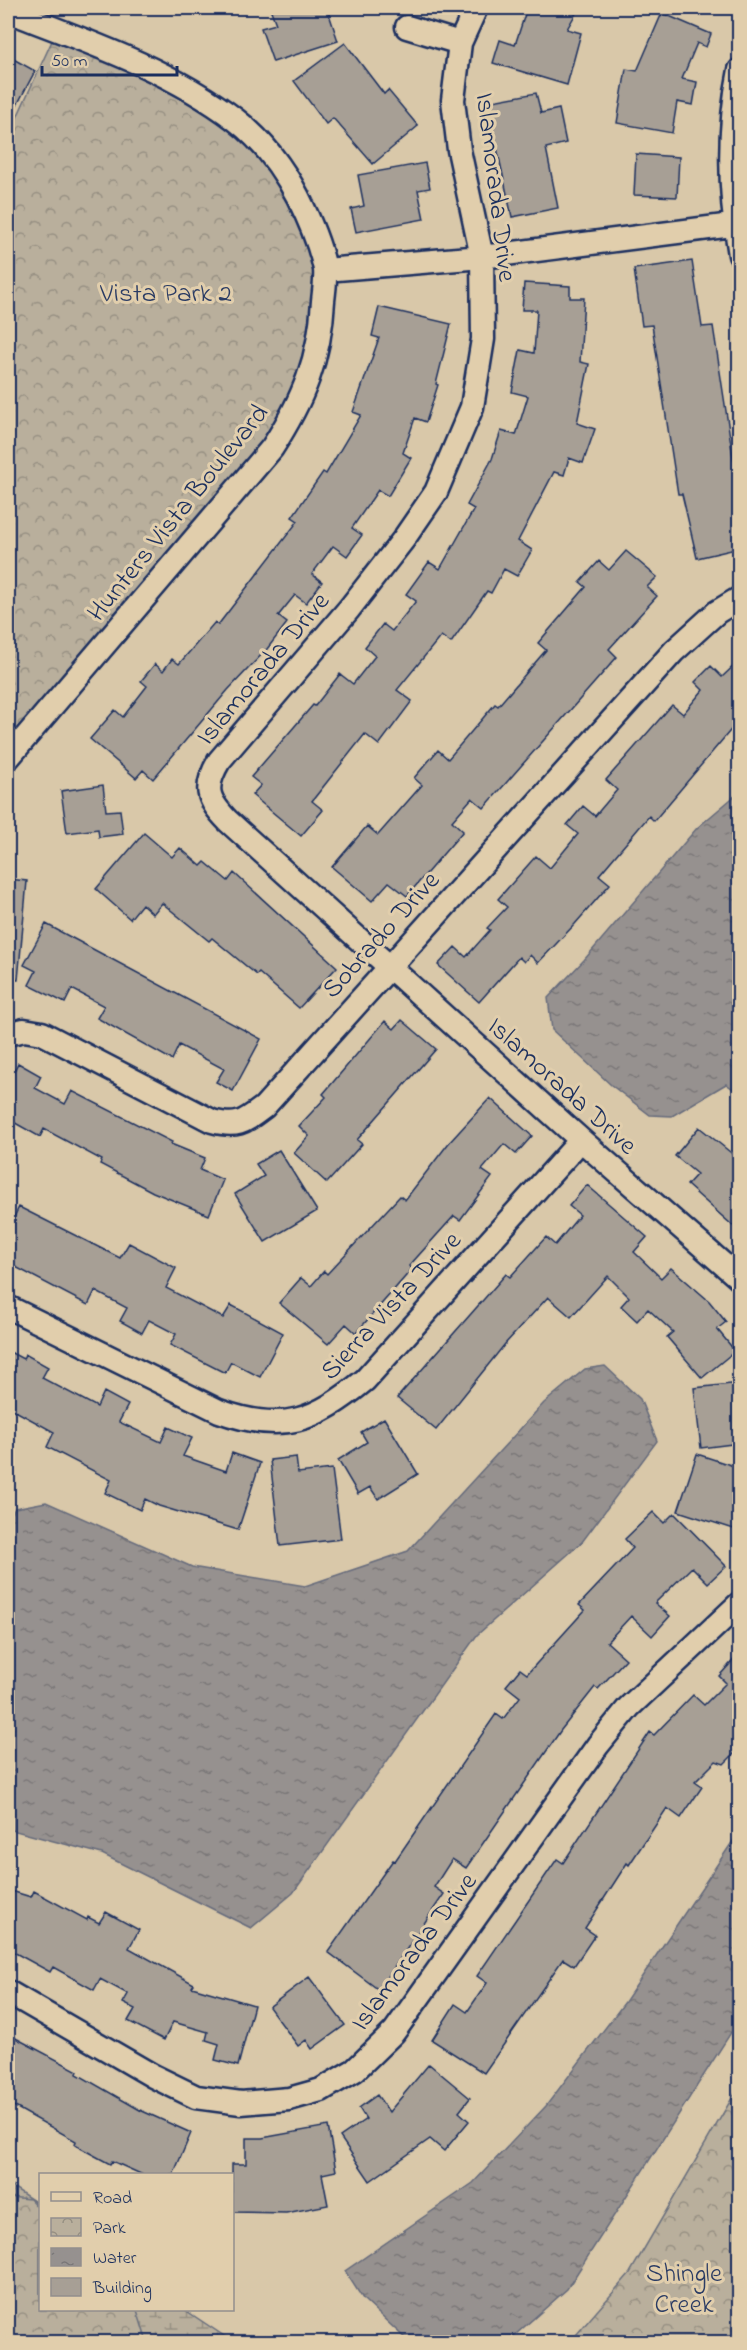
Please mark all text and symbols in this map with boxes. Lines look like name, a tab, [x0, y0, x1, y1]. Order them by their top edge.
scale bar	[42, 39, 177, 77]
text: 50 m	[51, 49, 88, 75]
street label: Islamorada Drive	[464, 91, 526, 285]
park label: Vista Park 2	[99, 275, 232, 314]
street label: Hunters Vista Boulevard	[79, 396, 279, 631]
street label: Islamorada Drive	[188, 584, 341, 755]
street label: Sobrado Drive	[314, 862, 451, 1008]
street label: Islamorada Drive	[478, 1009, 646, 1166]
street label: Sierra Vista Drive	[312, 1223, 472, 1390]
street label: Islamorada Drive	[342, 1864, 488, 2040]
legend	[39, 2173, 234, 2311]
text: Road	[93, 2186, 132, 2212]
text: Park	[93, 2216, 126, 2242]
text: Water	[93, 2246, 137, 2272]
park label: Shingle Creek	[646, 2255, 723, 2325]
text: Building	[92, 2276, 152, 2303]

